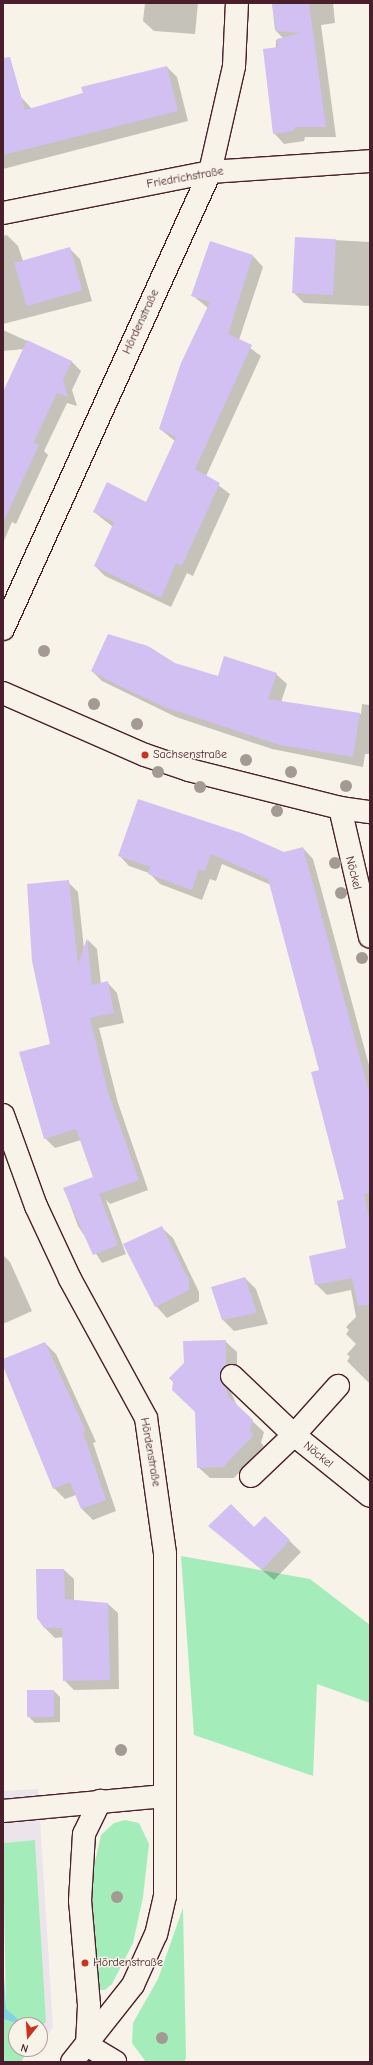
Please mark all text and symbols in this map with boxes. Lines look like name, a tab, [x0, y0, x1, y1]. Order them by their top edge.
street label: Friedrichstraße	[145, 164, 225, 192]
street label: Hördenstraße	[120, 287, 162, 357]
place label: Sachsenstraße	[153, 748, 227, 762]
marker: Sachsenstraße	[140, 750, 150, 760]
street label: Nöckel	[342, 855, 364, 891]
street label: Hördenstraße	[137, 1416, 163, 1488]
street label: Nöckel	[300, 1439, 336, 1471]
place label: Hördenstraße	[93, 1956, 163, 1970]
marker: Hördenstraße	[80, 1958, 90, 1968]
north arrow	[8, 2017, 48, 2057]
text: N	[19, 2041, 30, 2055]

